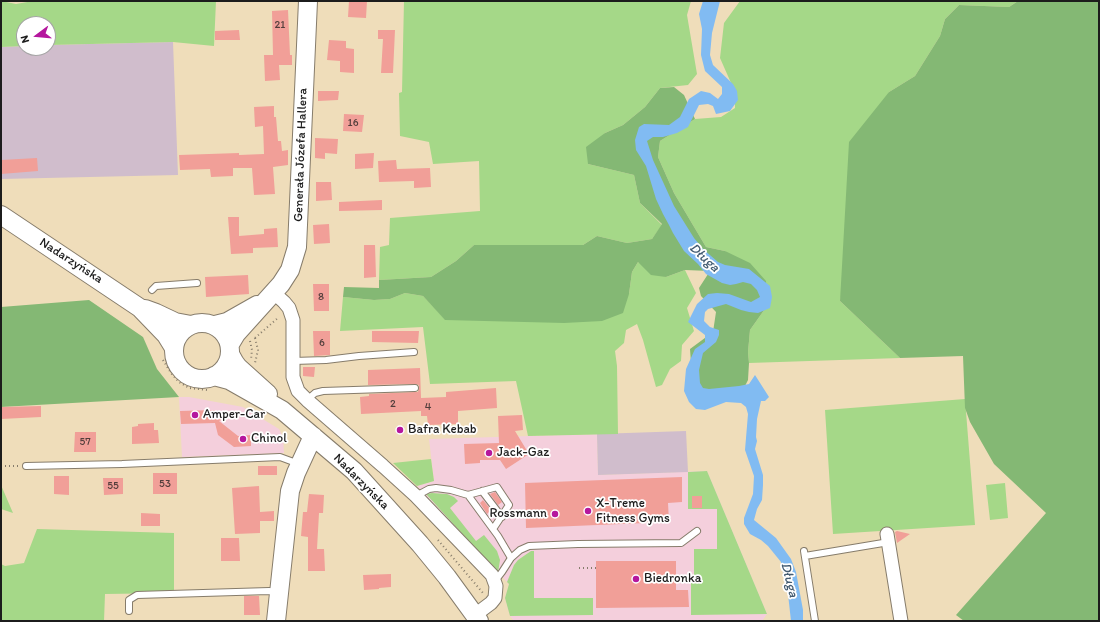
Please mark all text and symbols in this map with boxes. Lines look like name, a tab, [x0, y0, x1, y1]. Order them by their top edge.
north arrow	[16, 16, 56, 56]
house number: 21	[275, 18, 285, 32]
text: N	[18, 34, 32, 45]
street label: Generała Józefa Hallera	[291, 88, 311, 222]
house number: 16	[348, 116, 358, 130]
street label: Nadarzyńska	[36, 235, 106, 287]
water label: Długa	[685, 240, 723, 276]
house number: 8	[318, 290, 324, 304]
house number: 6	[319, 336, 325, 350]
house number: 2	[390, 397, 396, 411]
house number: 4	[425, 400, 431, 414]
place label: Amper-Car	[203, 407, 265, 423]
marker: Amper-Car	[190, 410, 200, 420]
place label: Bafra Kebab	[408, 422, 477, 438]
marker: Bafra Kebab	[395, 425, 405, 435]
place label: Chinol	[251, 431, 287, 447]
marker: Chinol	[238, 434, 248, 444]
house number: 57	[79, 435, 91, 449]
place label: Jack-Gaz	[497, 445, 549, 461]
marker: Jack-Gaz	[484, 448, 494, 458]
street label: Nadarzyńska	[330, 451, 392, 513]
house number: 53	[159, 477, 171, 491]
house number: 55	[107, 479, 119, 493]
place label: X-Treme Fitness Gyms	[596, 496, 670, 527]
place label: Rossmann	[489, 506, 547, 522]
marker: X-Treme Fitness Gyms	[583, 506, 593, 516]
marker: Rossmann	[550, 509, 560, 519]
water label: Długa	[777, 561, 801, 599]
place label: Biedronka	[644, 571, 701, 587]
marker: Biedronka	[631, 574, 641, 584]

